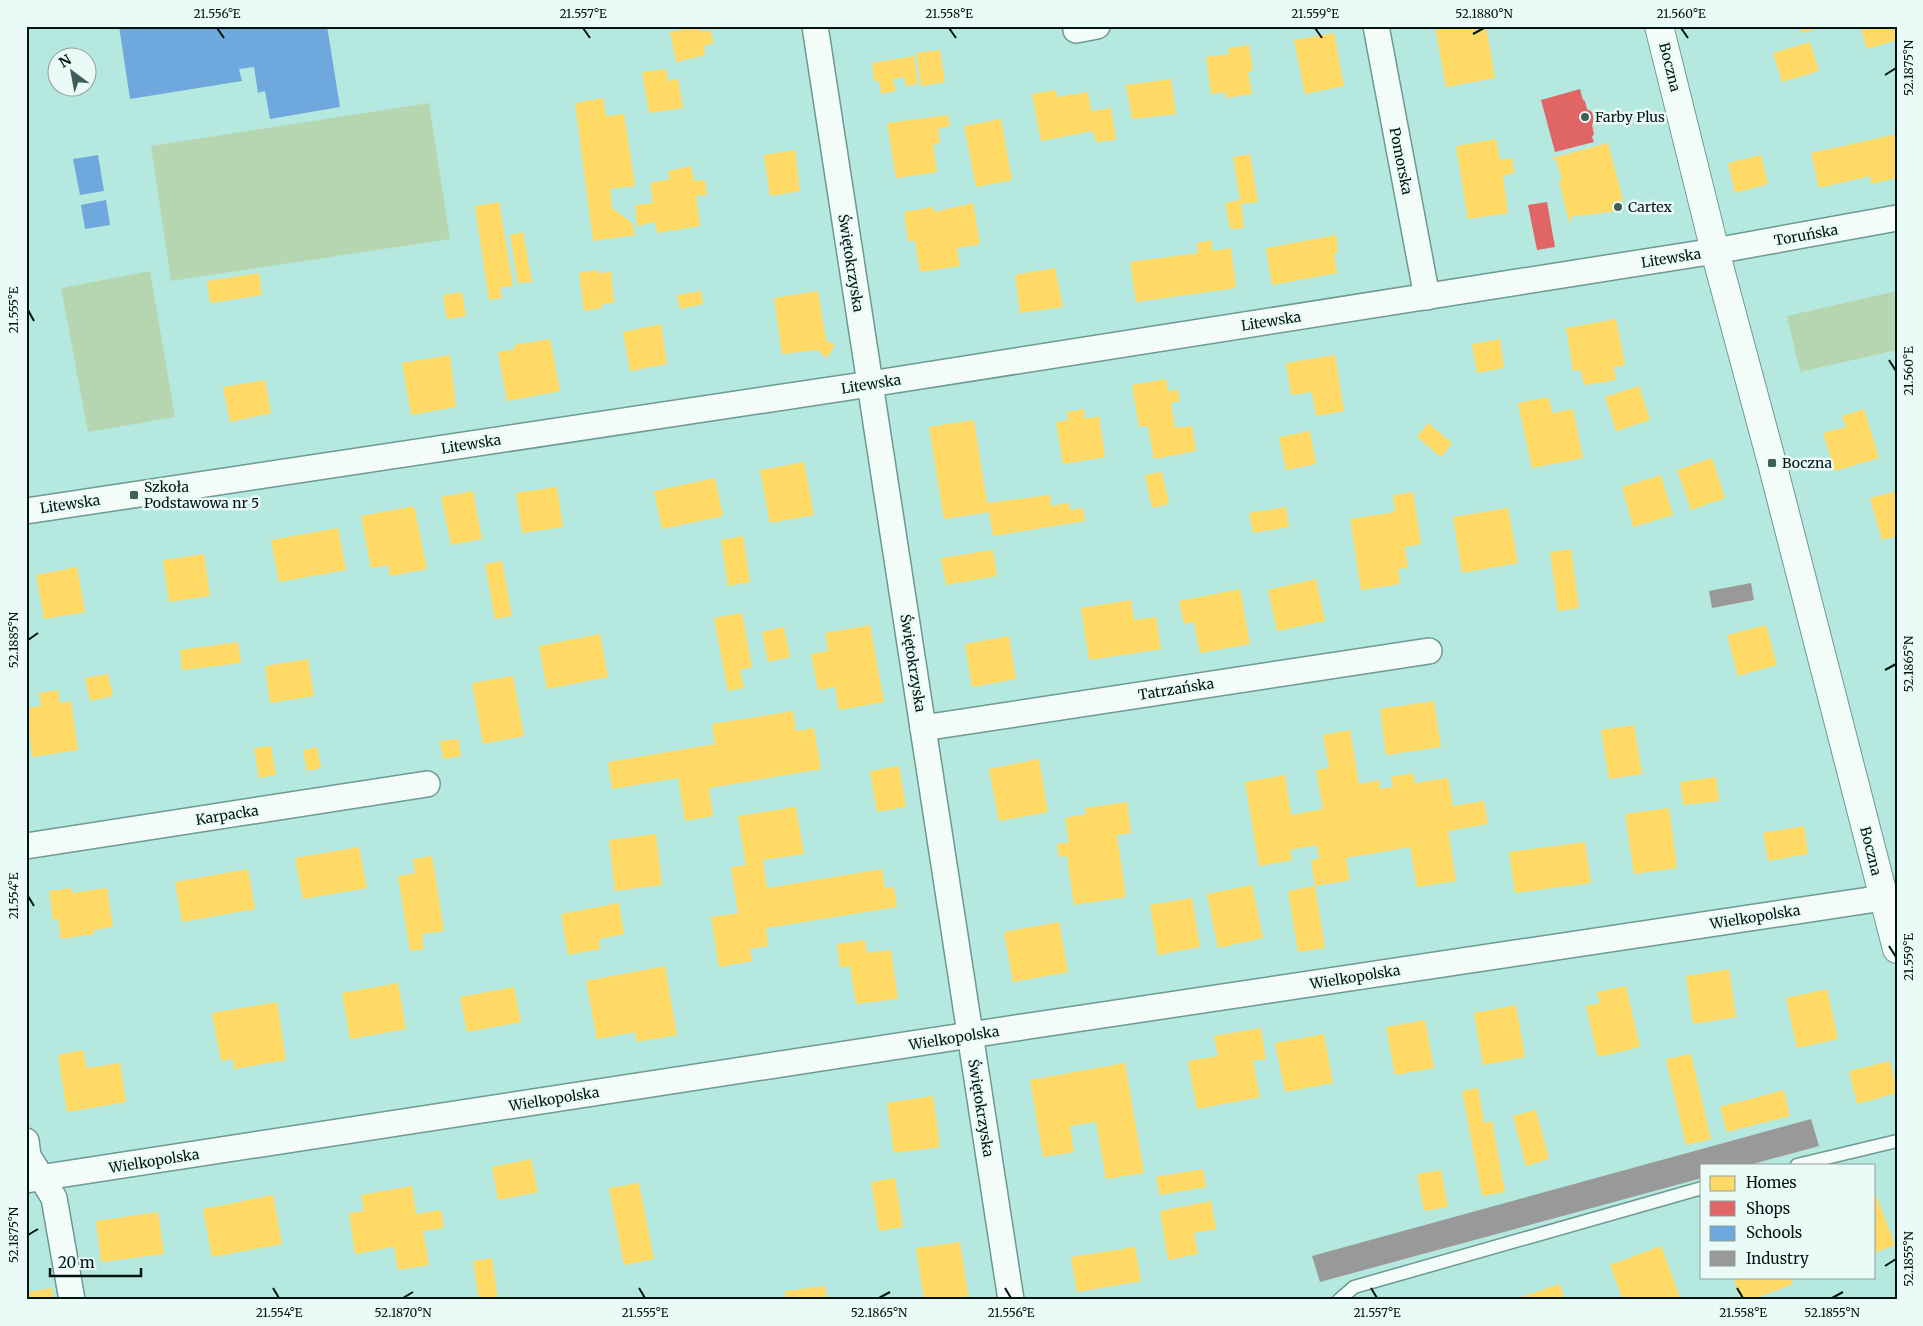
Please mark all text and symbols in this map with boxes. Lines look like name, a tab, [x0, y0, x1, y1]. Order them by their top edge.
text: 21.556°E	[194, 6, 241, 21]
text: 21.557°E	[559, 6, 607, 21]
text: 21.558°E	[925, 6, 973, 21]
text: 21.559°E	[1291, 6, 1339, 21]
text: 52.1880°N	[1455, 6, 1514, 21]
text: 21.560°E	[1656, 6, 1706, 21]
text: 52.1875°N	[1901, 39, 1916, 96]
street label: Boczna	[1655, 41, 1685, 94]
north arrow	[48, 48, 98, 98]
text: N	[56, 50, 75, 72]
place label: Farby Plus	[1595, 108, 1665, 126]
marker: Farby Plus	[1579, 111, 1591, 123]
street label: Pomorska	[1386, 126, 1416, 197]
place label: Cartex	[1628, 198, 1673, 216]
marker: Cartex	[1612, 201, 1624, 213]
street label: Świętokrzyska	[834, 213, 868, 314]
street label: Toruńska	[1773, 220, 1840, 249]
street label: Litewska	[1640, 244, 1703, 272]
text: 21.555°E	[6, 286, 21, 333]
street label: Litewska	[1240, 307, 1303, 335]
text: 21.560°E	[1901, 346, 1916, 396]
street label: Litewska	[840, 370, 903, 398]
street label: Litewska	[440, 430, 503, 458]
place label: Boczna	[1782, 454, 1832, 472]
marker: Boczna	[1766, 457, 1778, 469]
place label: Szkoła Podstawowa nr 5	[144, 478, 259, 512]
marker: Szkoła Podstawowa nr 5	[128, 489, 140, 501]
street label: Litewska	[39, 491, 102, 517]
text: 52.1885°N	[6, 611, 21, 668]
street label: Świętokrzyska	[896, 613, 930, 714]
text: 52.1865°N	[1901, 635, 1916, 692]
street label: Tatrzańska	[1137, 674, 1216, 704]
street label: Karpacka	[194, 801, 260, 829]
street label: Boczna	[1856, 825, 1886, 878]
text: 21.554°E	[6, 872, 21, 919]
street label: Wielkopolska	[1708, 901, 1802, 933]
text: 21.559°E	[1901, 933, 1916, 981]
street label: Wielkopolska	[1308, 961, 1402, 993]
street label: Wielkopolska	[907, 1022, 1001, 1054]
street label: Świętokrzyska	[964, 1058, 998, 1159]
street label: Wielkopolska	[507, 1083, 601, 1115]
street label: Wielkopolska	[107, 1145, 201, 1177]
legend	[1700, 1164, 1876, 1278]
text: Homes	[1746, 1173, 1797, 1192]
text: Shops	[1746, 1199, 1790, 1218]
text: 52.1875°N	[6, 1206, 21, 1263]
text: Schools	[1746, 1223, 1802, 1242]
text: 52.1855°N	[1901, 1231, 1916, 1287]
scale bar	[50, 1246, 141, 1278]
text: Industry	[1746, 1249, 1809, 1268]
text: 20 m	[58, 1253, 95, 1272]
text: 21.554°E	[256, 1305, 303, 1320]
text: 52.1870°N	[375, 1305, 432, 1320]
text: 21.555°E	[622, 1305, 669, 1320]
text: 52.1865°N	[851, 1305, 908, 1320]
text: 21.556°E	[988, 1305, 1035, 1320]
text: 21.557°E	[1353, 1305, 1401, 1320]
text: 21.558°E	[1719, 1305, 1767, 1320]
text: 52.1855°N	[1804, 1305, 1860, 1320]

